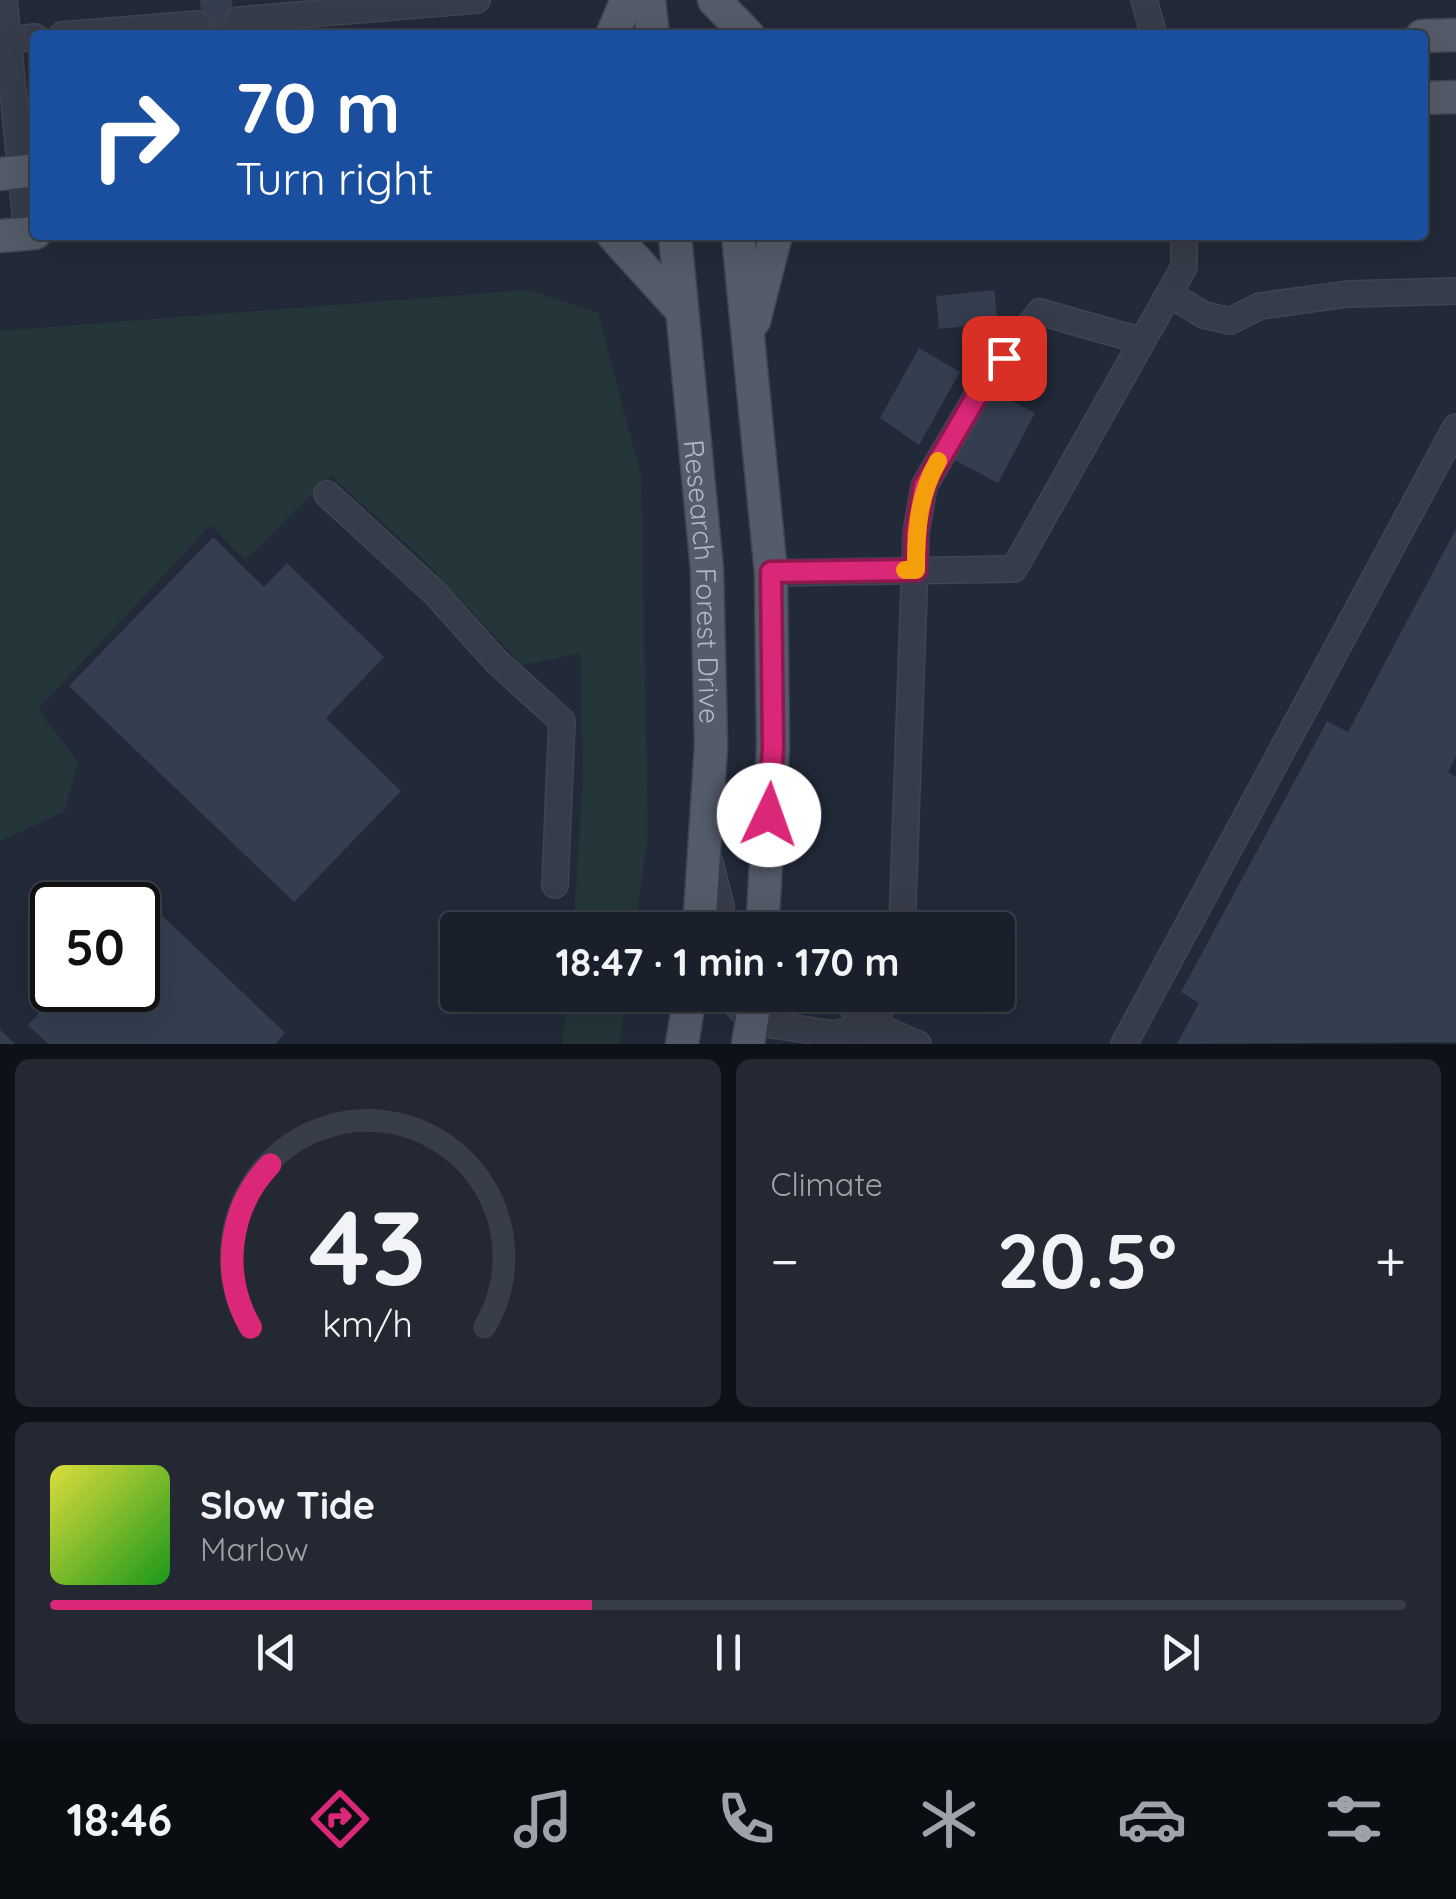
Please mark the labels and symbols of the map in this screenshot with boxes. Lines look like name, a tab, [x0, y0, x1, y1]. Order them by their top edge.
pin	[962, 316, 1047, 401]
street label: Research Forest Drive	[677, 438, 728, 724]
position arrow	[717, 763, 821, 867]
speed limit sign: 50	[30, 882, 160, 1012]

